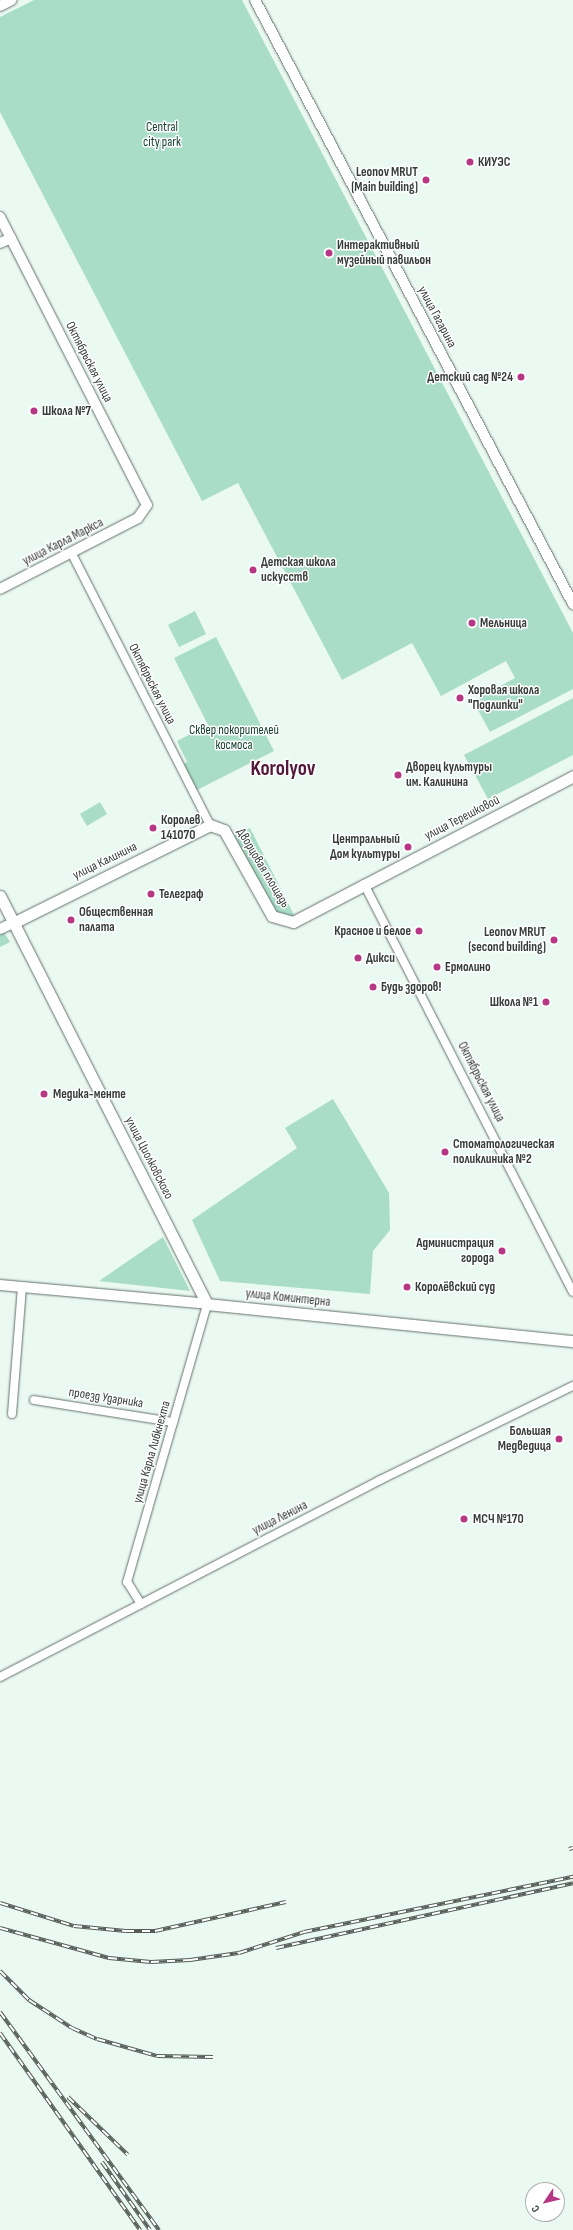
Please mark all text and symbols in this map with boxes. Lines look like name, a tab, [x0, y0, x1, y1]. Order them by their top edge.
park label: Central city park	[143, 120, 181, 151]
place label: КИУЭС	[478, 154, 510, 170]
marker: КИУЭС	[465, 157, 475, 167]
place label: Leonov MRUT (Main building)	[351, 165, 418, 196]
marker: Leonov MRUT (Main building)	[421, 175, 431, 185]
place label: Интерактивный музейный павильон	[337, 238, 431, 269]
marker: Интерактивный музейный павильон	[324, 248, 334, 258]
street label: улица Гагарина	[414, 284, 460, 350]
street label: Октябрьская улица	[62, 319, 116, 405]
place label: Детский сад №24	[427, 369, 513, 385]
marker: Детский сад №24	[516, 372, 526, 382]
place label: Школа №7	[42, 403, 91, 419]
marker: Школа №7	[29, 406, 39, 416]
street label: улица Карла Маркса	[20, 515, 106, 569]
place label: Детская школа искусств	[261, 555, 336, 586]
marker: Детская школа искусств	[248, 565, 258, 575]
place label: Мельница	[480, 615, 527, 631]
marker: Мельница	[467, 618, 477, 628]
street label: Октябрьская улица	[125, 641, 179, 727]
place label: Хоровая школа "Подлипки"	[468, 683, 539, 714]
marker: Хоровая школа "Подлипки"	[455, 693, 465, 703]
park label: Сквер покорителей космоса	[189, 723, 279, 754]
district label: Korolyov	[250, 756, 316, 782]
place label: Дворец культуры им. Калинина	[406, 760, 492, 791]
marker: Дворец культуры им. Калинина	[393, 770, 403, 780]
street label: улица Терешковой	[422, 792, 502, 844]
place label: Королев 141070	[161, 813, 200, 844]
marker: Королев 141070	[148, 823, 158, 833]
street label: Дворцовая площадь	[233, 825, 293, 911]
place label: Центральный Дом культуры	[330, 832, 400, 863]
street label: улица Калинина	[70, 839, 140, 883]
marker: Центральный Дом культуры	[403, 842, 413, 852]
place label: Телеграф	[159, 886, 204, 902]
marker: Телеграф	[146, 889, 156, 899]
place label: Общественная палата	[79, 905, 153, 936]
marker: Общественная палата	[66, 915, 76, 925]
place label: Красное и белое	[334, 923, 411, 939]
place label: Leonov MRUT (second building)	[468, 925, 546, 956]
marker: Красное и белое	[414, 926, 424, 936]
marker: Leonov MRUT (second building)	[549, 935, 559, 945]
place label: Дикси	[366, 950, 395, 966]
marker: Дикси	[353, 953, 363, 963]
place label: Ермолино	[445, 959, 491, 975]
marker: Ермолино	[432, 962, 442, 972]
place label: Будь здоров!	[381, 979, 441, 995]
marker: Будь здоров!	[368, 982, 378, 992]
place label: Школа №1	[490, 994, 538, 1010]
marker: Школа №1	[541, 997, 551, 1007]
street label: Октябрьская улица	[454, 1039, 508, 1125]
place label: Медика-менте	[53, 1086, 126, 1102]
marker: Медика-менте	[38, 1088, 50, 1100]
street label: улица Циолковского	[121, 1114, 177, 1202]
place label: Стоматологическая поликлиника №2	[453, 1137, 554, 1168]
marker: Стоматологическая поликлиника №2	[440, 1147, 450, 1157]
place label: Администрация города	[416, 1236, 494, 1267]
marker: Администрация города	[497, 1246, 507, 1256]
place label: Королёвский суд	[415, 1279, 495, 1295]
marker: Королёвский суд	[402, 1282, 412, 1292]
street label: улица Коминтерна	[245, 1286, 331, 1310]
street label: проезд Ударника	[68, 1384, 144, 1412]
street label: улица Карла Либкнехта	[130, 1399, 174, 1505]
place label: Большая Медведица	[498, 1424, 551, 1455]
marker: Большая Медведица	[554, 1434, 564, 1444]
street label: улица Ленина	[250, 1498, 310, 1538]
place label: МСЧ №170	[473, 1511, 524, 1527]
marker: МСЧ №170	[458, 1513, 470, 1525]
north arrow	[525, 2182, 565, 2222]
text: С	[529, 2203, 543, 2215]

